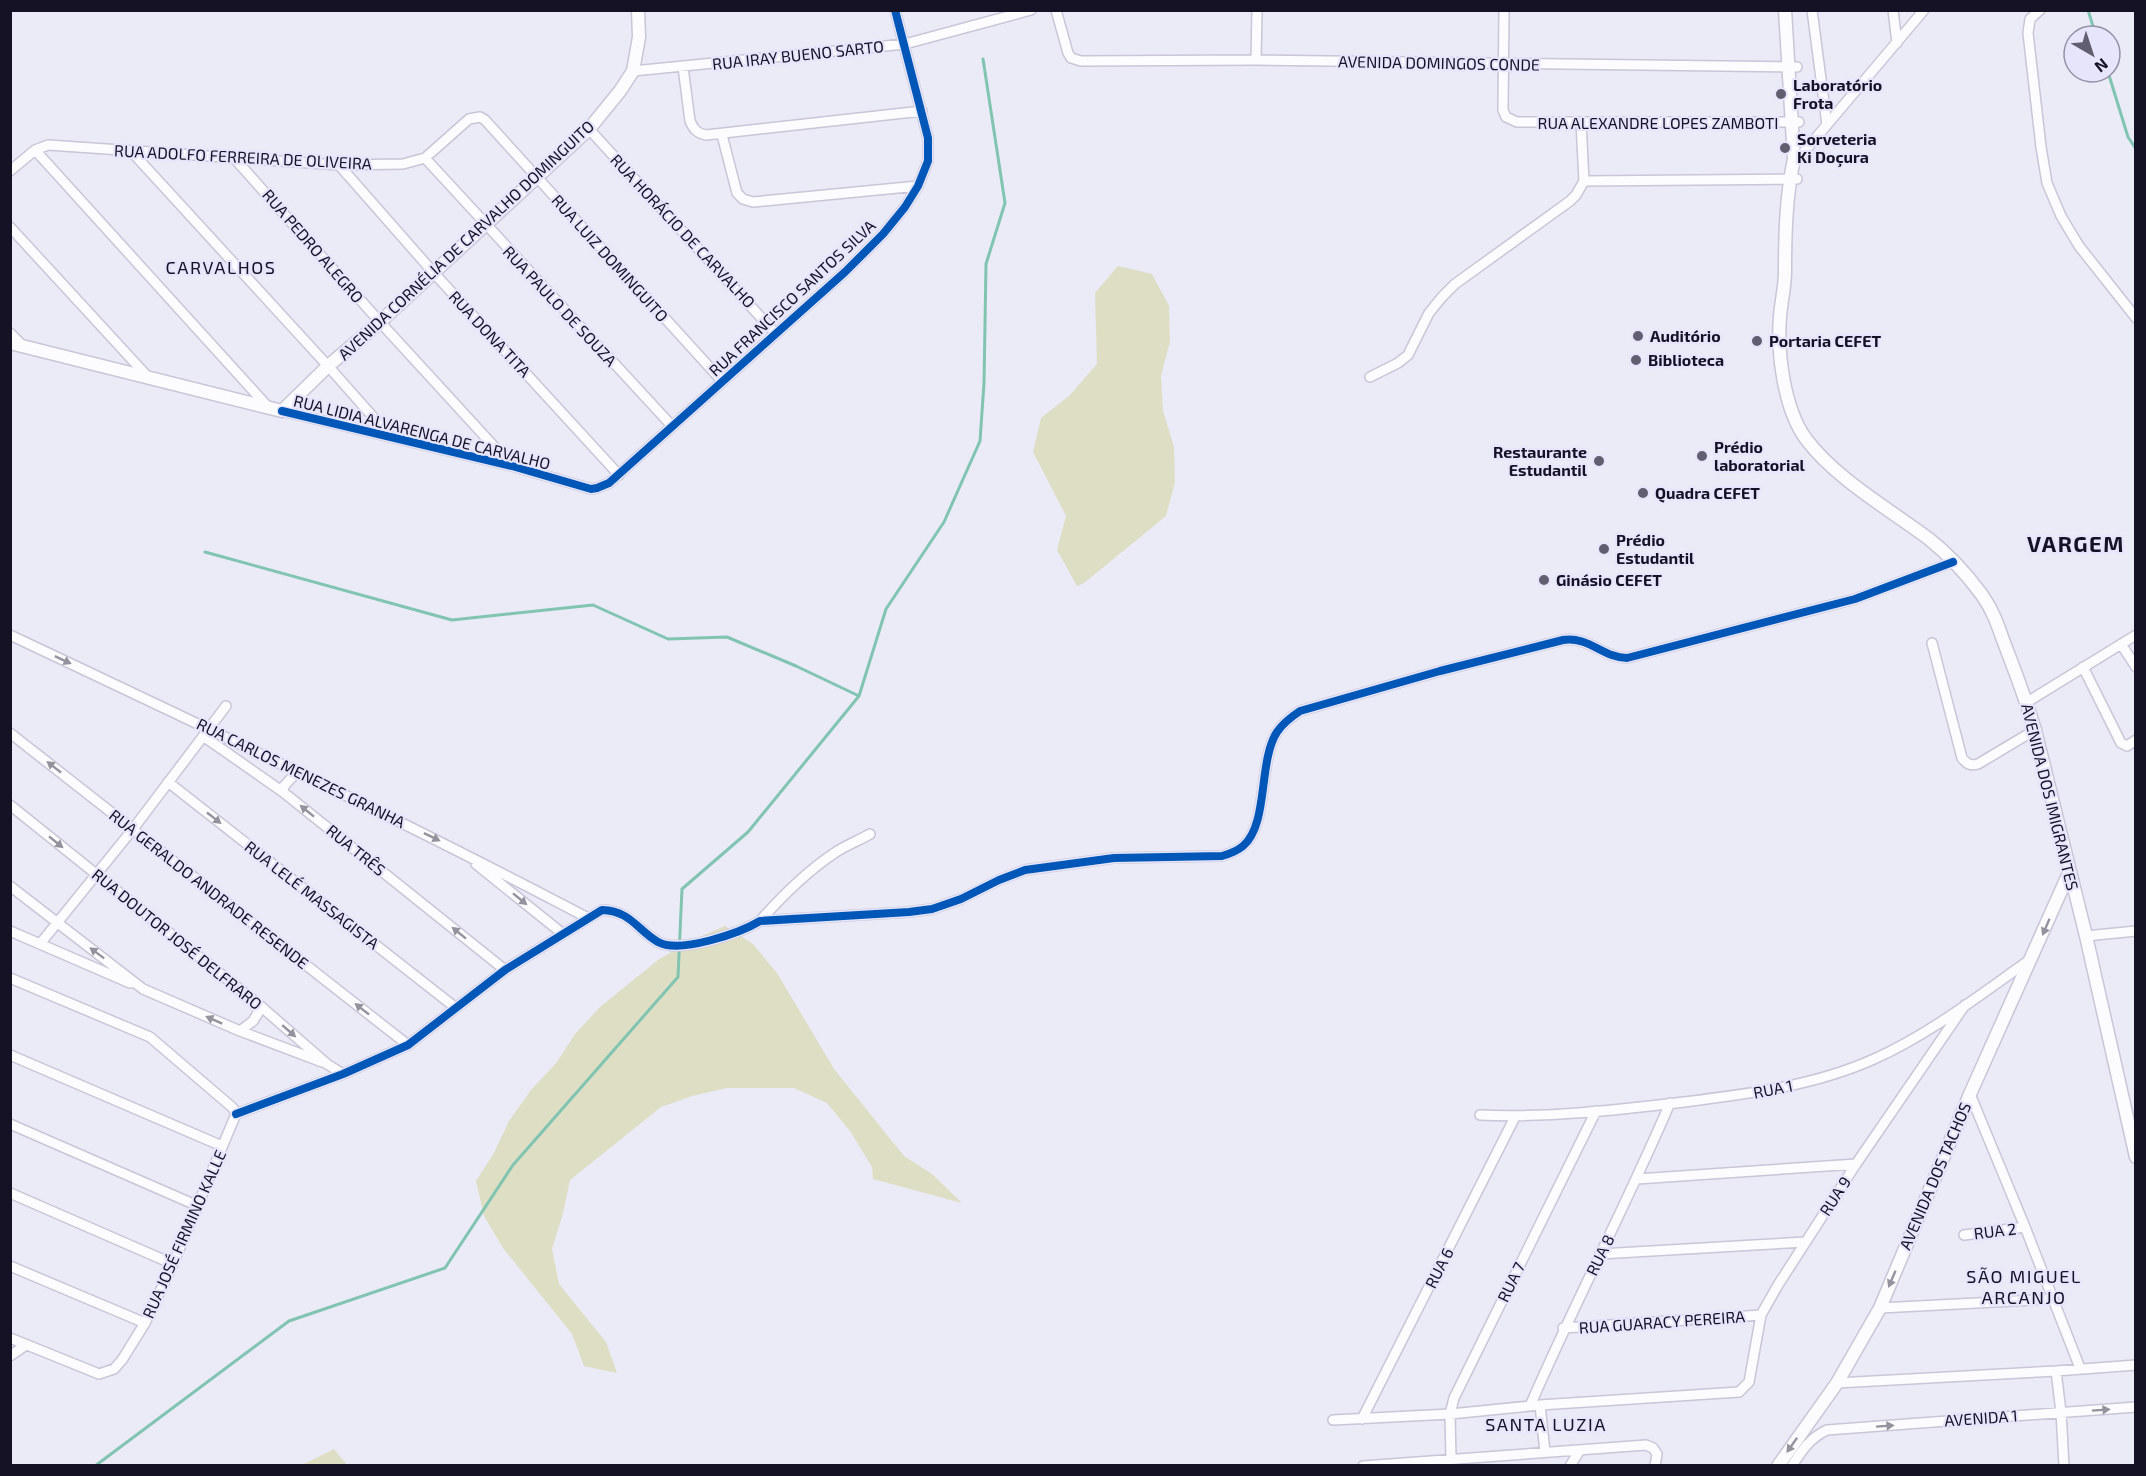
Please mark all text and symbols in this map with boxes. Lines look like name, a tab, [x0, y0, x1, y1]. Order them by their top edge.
north arrow	[2062, 24, 2122, 84]
street label: RUA IRAY BUENO SARTO	[711, 36, 885, 73]
street label: AVENIDA DOMINGOS CONDE	[1338, 51, 1540, 74]
text: N	[2091, 55, 2112, 77]
place label: Laboratório Frota	[1793, 75, 1882, 112]
marker: Laboratório Frota	[1774, 87, 1788, 101]
street label: RUA ALEXANDRE LOPES ZAMBOTI	[1538, 113, 1778, 132]
street label: AVENIDA CORNÉLIA DE CARVALHO DOMINGUITO	[334, 116, 597, 363]
place label: Sorveteria Ki Doçura	[1797, 129, 1877, 168]
street label: RUA ADOLFO FERREIRA DE OLIVEIRA	[114, 140, 372, 173]
marker: Sorveteria Ki Doçura	[1778, 141, 1792, 155]
street label: RUA HORÁCIO DE CARVALHO	[607, 150, 760, 311]
street label: RUA PEDRO ALEGRO	[259, 185, 368, 306]
street label: RUA LUIZ DOMINGUITO	[548, 190, 672, 325]
street label: RUA FRANCISCO SANTOS SILVA	[705, 215, 879, 380]
street label: RUA PAULO DE SOUZA	[500, 241, 621, 370]
district label: CARVALHOS	[166, 256, 276, 278]
street label: RUA DONA TITA	[446, 287, 535, 381]
place label: Auditório	[1650, 326, 1721, 345]
marker: Auditório	[1631, 329, 1645, 343]
place label: Portaria CEFET	[1769, 331, 1881, 350]
marker: Portaria CEFET	[1750, 334, 1764, 348]
place label: Biblioteca	[1648, 350, 1724, 369]
marker: Biblioteca	[1629, 353, 1643, 367]
street label: RUA LIDIA ALVARENGA DE CARVALHO	[292, 390, 552, 473]
place label: Prédio laboratorial	[1714, 437, 1806, 474]
place label: Restaurante Estudantil	[1493, 442, 1588, 479]
marker: Prédio laboratorial	[1695, 449, 1709, 463]
marker: Restaurante Estudantil	[1592, 454, 1606, 468]
place label: Quadra CEFET	[1655, 483, 1760, 503]
marker: Quadra CEFET	[1636, 486, 1650, 500]
place label: Prédio Estudantil	[1616, 530, 1695, 567]
district label: VARGEM	[2027, 530, 2125, 556]
marker: Prédio Estudantil	[1597, 542, 1611, 556]
place label: Ginásio CEFET	[1556, 570, 1662, 589]
marker: Ginásio CEFET	[1537, 573, 1551, 587]
one-way arrow	[55, 656, 72, 665]
street label: AVENIDA DOS IMIGRANTES	[2018, 701, 2083, 892]
street label: RUA CARLOS MENEZES GRANHA	[194, 714, 409, 831]
one-way arrow	[47, 762, 62, 774]
street label: RUA GERALDO ANDRADE RESENDE	[106, 805, 313, 972]
one-way arrow	[299, 805, 315, 818]
one-way arrow	[206, 812, 222, 825]
street label: RUA TRÊS	[323, 820, 390, 879]
one-way arrow	[423, 832, 440, 842]
one-way arrow	[48, 835, 64, 848]
street label: RUA LELÉ MASSAGISTA	[241, 836, 383, 953]
street label: RUA DOUTOR JOSÉ DELFRARO	[89, 864, 266, 1013]
one-way arrow	[512, 893, 528, 906]
one-way arrow	[2041, 918, 2050, 936]
one-way arrow	[451, 927, 467, 940]
one-way arrow	[89, 947, 105, 960]
one-way arrow	[354, 1004, 369, 1016]
one-way arrow	[204, 1015, 222, 1025]
one-way arrow	[281, 1024, 296, 1037]
street label: RUA 1	[1751, 1075, 1794, 1102]
street label: AVENIDA DOS TACHOS	[1895, 1099, 1974, 1252]
street label: RUA JOSÉ FIRMINO KALLE	[138, 1147, 229, 1321]
street label: RUA 9	[1815, 1173, 1854, 1219]
street label: RUA 2	[1973, 1218, 2017, 1243]
street label: RUA 8	[1582, 1231, 1618, 1278]
street label: RUA 6	[1420, 1244, 1457, 1291]
street label: RUA 7	[1493, 1259, 1528, 1305]
district label: SÃO MIGUEL ARCANJO	[1966, 1265, 2082, 1308]
one-way arrow	[1887, 1270, 1897, 1288]
street label: RUA GUARACY PEREIRA	[1578, 1306, 1746, 1337]
street label: AVENIDA 1	[1944, 1405, 2018, 1430]
one-way arrow	[2091, 1405, 2110, 1414]
district label: SANTA LUZIA	[1485, 1413, 1607, 1435]
one-way arrow	[1876, 1421, 1895, 1430]
one-way arrow	[1786, 1437, 1798, 1453]

